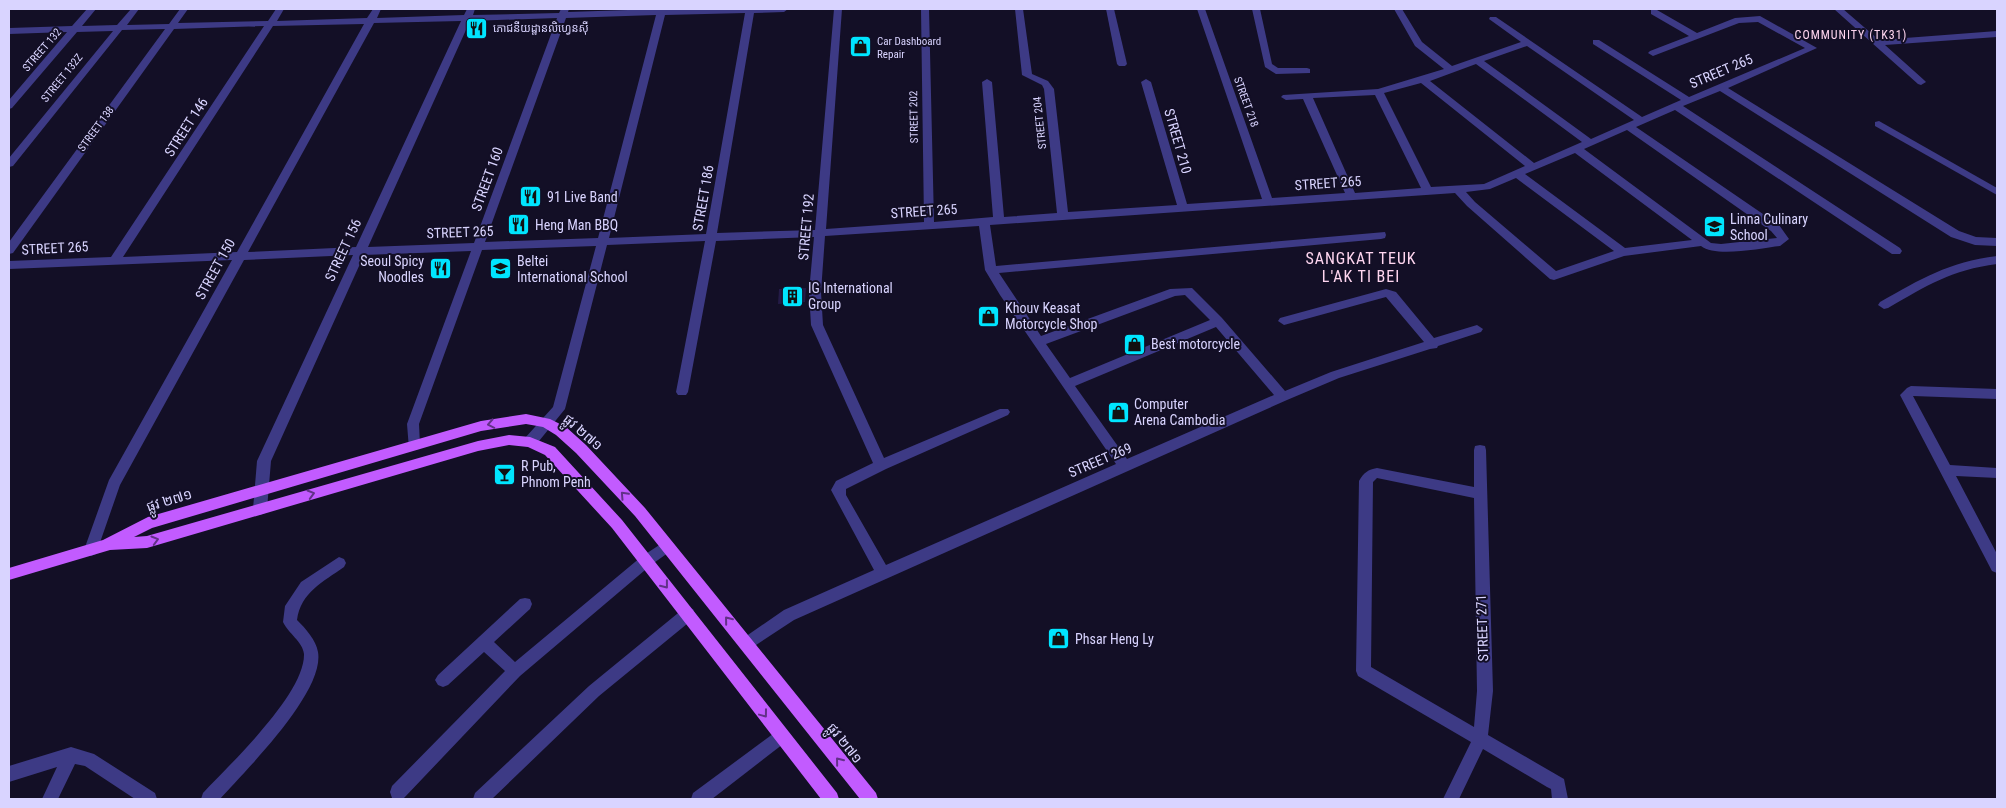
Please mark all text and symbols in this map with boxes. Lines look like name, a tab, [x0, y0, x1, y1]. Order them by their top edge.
restaurant icon: ភោជនីយដ្ឋានលិហ្វេនសុី	[465, 16, 489, 40]
place label: ភោជនីយដ្ឋានលិហ្វេនសុី	[493, 21, 589, 35]
street label: STREET 132	[20, 26, 64, 74]
district label: COMMUNITY (TK31)	[1795, 28, 1907, 42]
shop icon: Car Dashboard Repair	[849, 35, 873, 59]
place label: Car Dashboard Repair	[877, 35, 941, 61]
street label: STREET 132Z	[39, 51, 86, 105]
street label: STREET 265	[1687, 51, 1755, 91]
street label: STREET 218	[1231, 75, 1261, 129]
street label: STREET 202	[907, 91, 921, 143]
street label: STREET 146	[161, 94, 211, 159]
street label: STREET 204	[1031, 96, 1049, 150]
street label: STREET 138	[75, 104, 117, 154]
street label: STREET 210	[1161, 107, 1195, 175]
street label: STREET 160	[468, 145, 506, 213]
street label: STREET 186	[689, 164, 717, 232]
street label: STREET 265	[1294, 173, 1362, 193]
restaurant icon: 91 Live Band	[519, 185, 543, 209]
place label: 91 Live Band	[547, 189, 618, 205]
street label: STREET 192	[795, 193, 817, 261]
street label: STREET 265	[890, 201, 958, 221]
place label: Linna Culinary School	[1730, 211, 1808, 243]
restaurant icon: Heng Man BBQ	[507, 213, 531, 237]
school or university icon: Linna Culinary School	[1702, 215, 1726, 239]
street label: STREET 156	[322, 216, 364, 284]
place label: Heng Man BBQ	[535, 217, 618, 233]
street label: STREET 265	[426, 223, 494, 241]
street label: STREET 150	[192, 236, 238, 302]
street label: STREET 265	[21, 238, 89, 258]
district label: SANGKAT TEUK L'AK TI BEI	[1305, 249, 1417, 286]
place label: Seoul Spicy Noodles	[360, 253, 424, 285]
place label: Beltei International School	[517, 253, 628, 285]
restaurant icon: Seoul Spicy Noodles	[428, 257, 452, 281]
school or university icon: Beltei International School	[489, 257, 513, 281]
place label: IG International Group	[808, 280, 893, 312]
building icon: IG International Group	[780, 284, 804, 308]
place label: Khouv Keasat Motorcycle Shop	[1005, 300, 1097, 332]
shop icon: Khouv Keasat Motorcycle Shop	[977, 304, 1001, 328]
shop icon: Best motorcycle	[1123, 332, 1147, 356]
place label: Best motorcycle	[1151, 336, 1241, 352]
place label: Computer Arena Cambodia	[1134, 396, 1225, 428]
shop icon: Computer Arena Cambodia	[1106, 400, 1130, 424]
street label: ផ្លូវ ២៧១	[557, 411, 606, 457]
one-way arrow	[487, 419, 496, 429]
street label: STREET 269	[1066, 440, 1134, 480]
place label: R Pub, Phnom Penh	[521, 458, 591, 490]
bar icon: R Pub, Phnom Penh	[493, 462, 517, 486]
street label: ផ្លូវ ២៧១	[144, 485, 195, 518]
one-way arrow	[307, 489, 315, 500]
one-way arrow	[621, 492, 630, 501]
one-way arrow	[150, 535, 159, 545]
one-way arrow	[660, 579, 668, 588]
street label: STREET 271	[1473, 594, 1491, 662]
one-way arrow	[725, 617, 733, 626]
shop icon: Phsar Heng Ly	[1047, 627, 1071, 651]
place label: Phsar Heng Ly	[1075, 631, 1154, 647]
one-way arrow	[758, 708, 767, 718]
street label: ផ្លូវ ២៧១	[821, 720, 866, 769]
one-way arrow	[835, 758, 844, 767]

